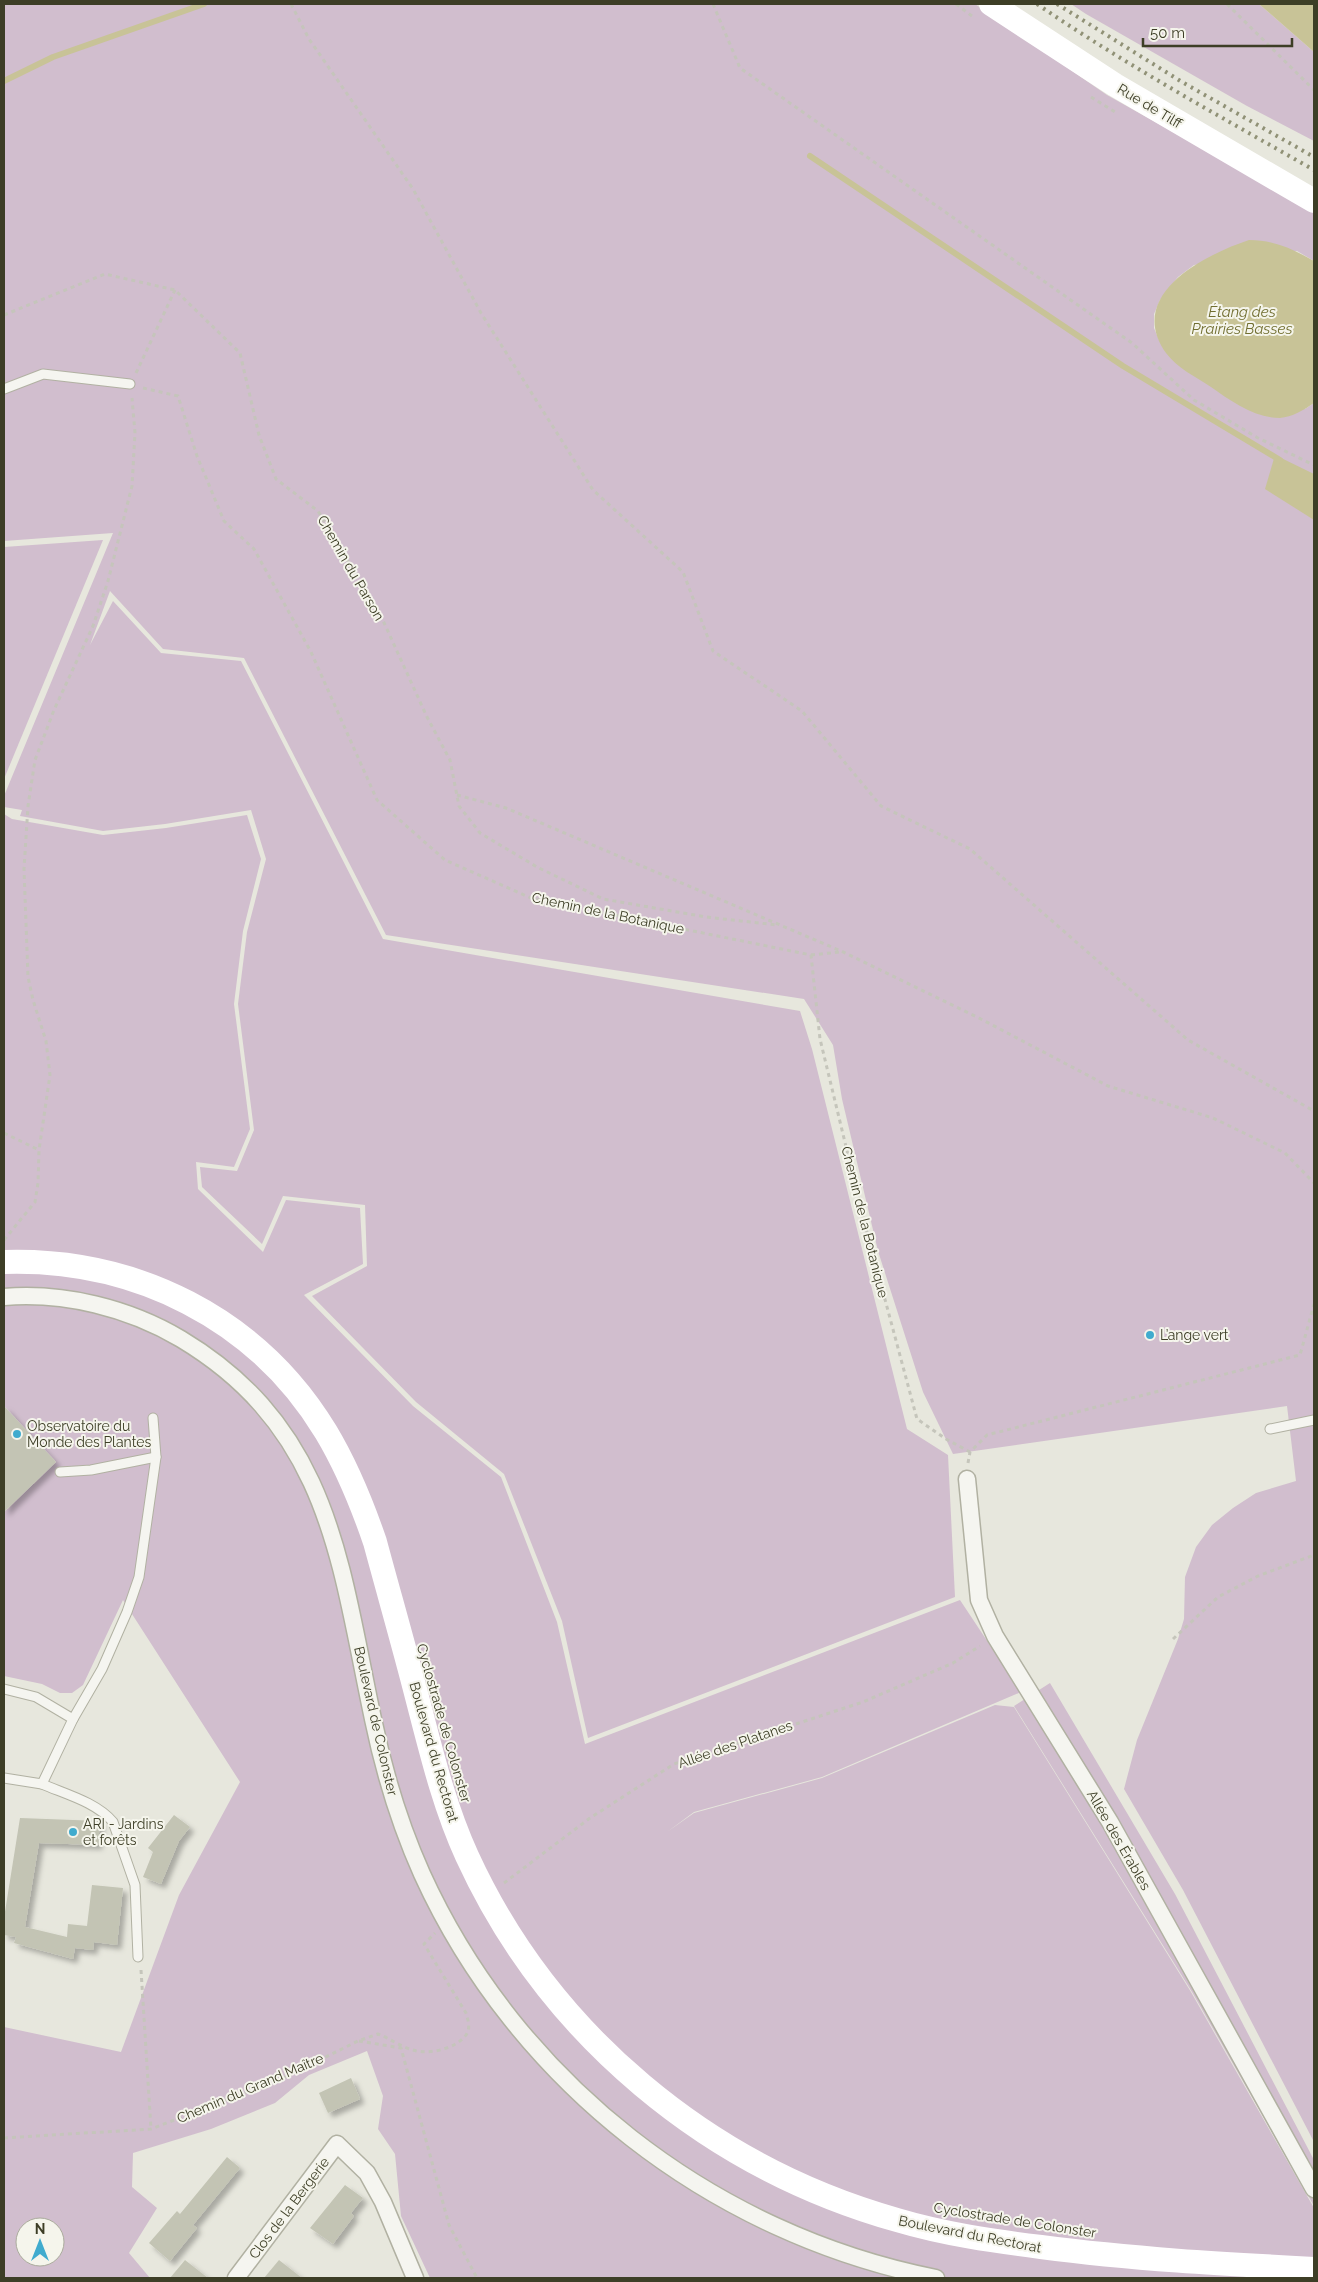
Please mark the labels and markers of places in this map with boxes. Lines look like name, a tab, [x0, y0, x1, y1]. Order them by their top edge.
place label: L’ange vert	[1160, 1327, 1229, 1343]
marker: L’ange vert	[1144, 1329, 1156, 1341]
place label: Observatoire du Monde des Plantes	[27, 1418, 151, 1450]
marker: Observatoire du Monde des Plantes	[11, 1428, 23, 1440]
place label: ARI - Jardins et forêts	[83, 1816, 164, 1848]
marker: ARI - Jardins et forêts	[67, 1826, 79, 1838]

